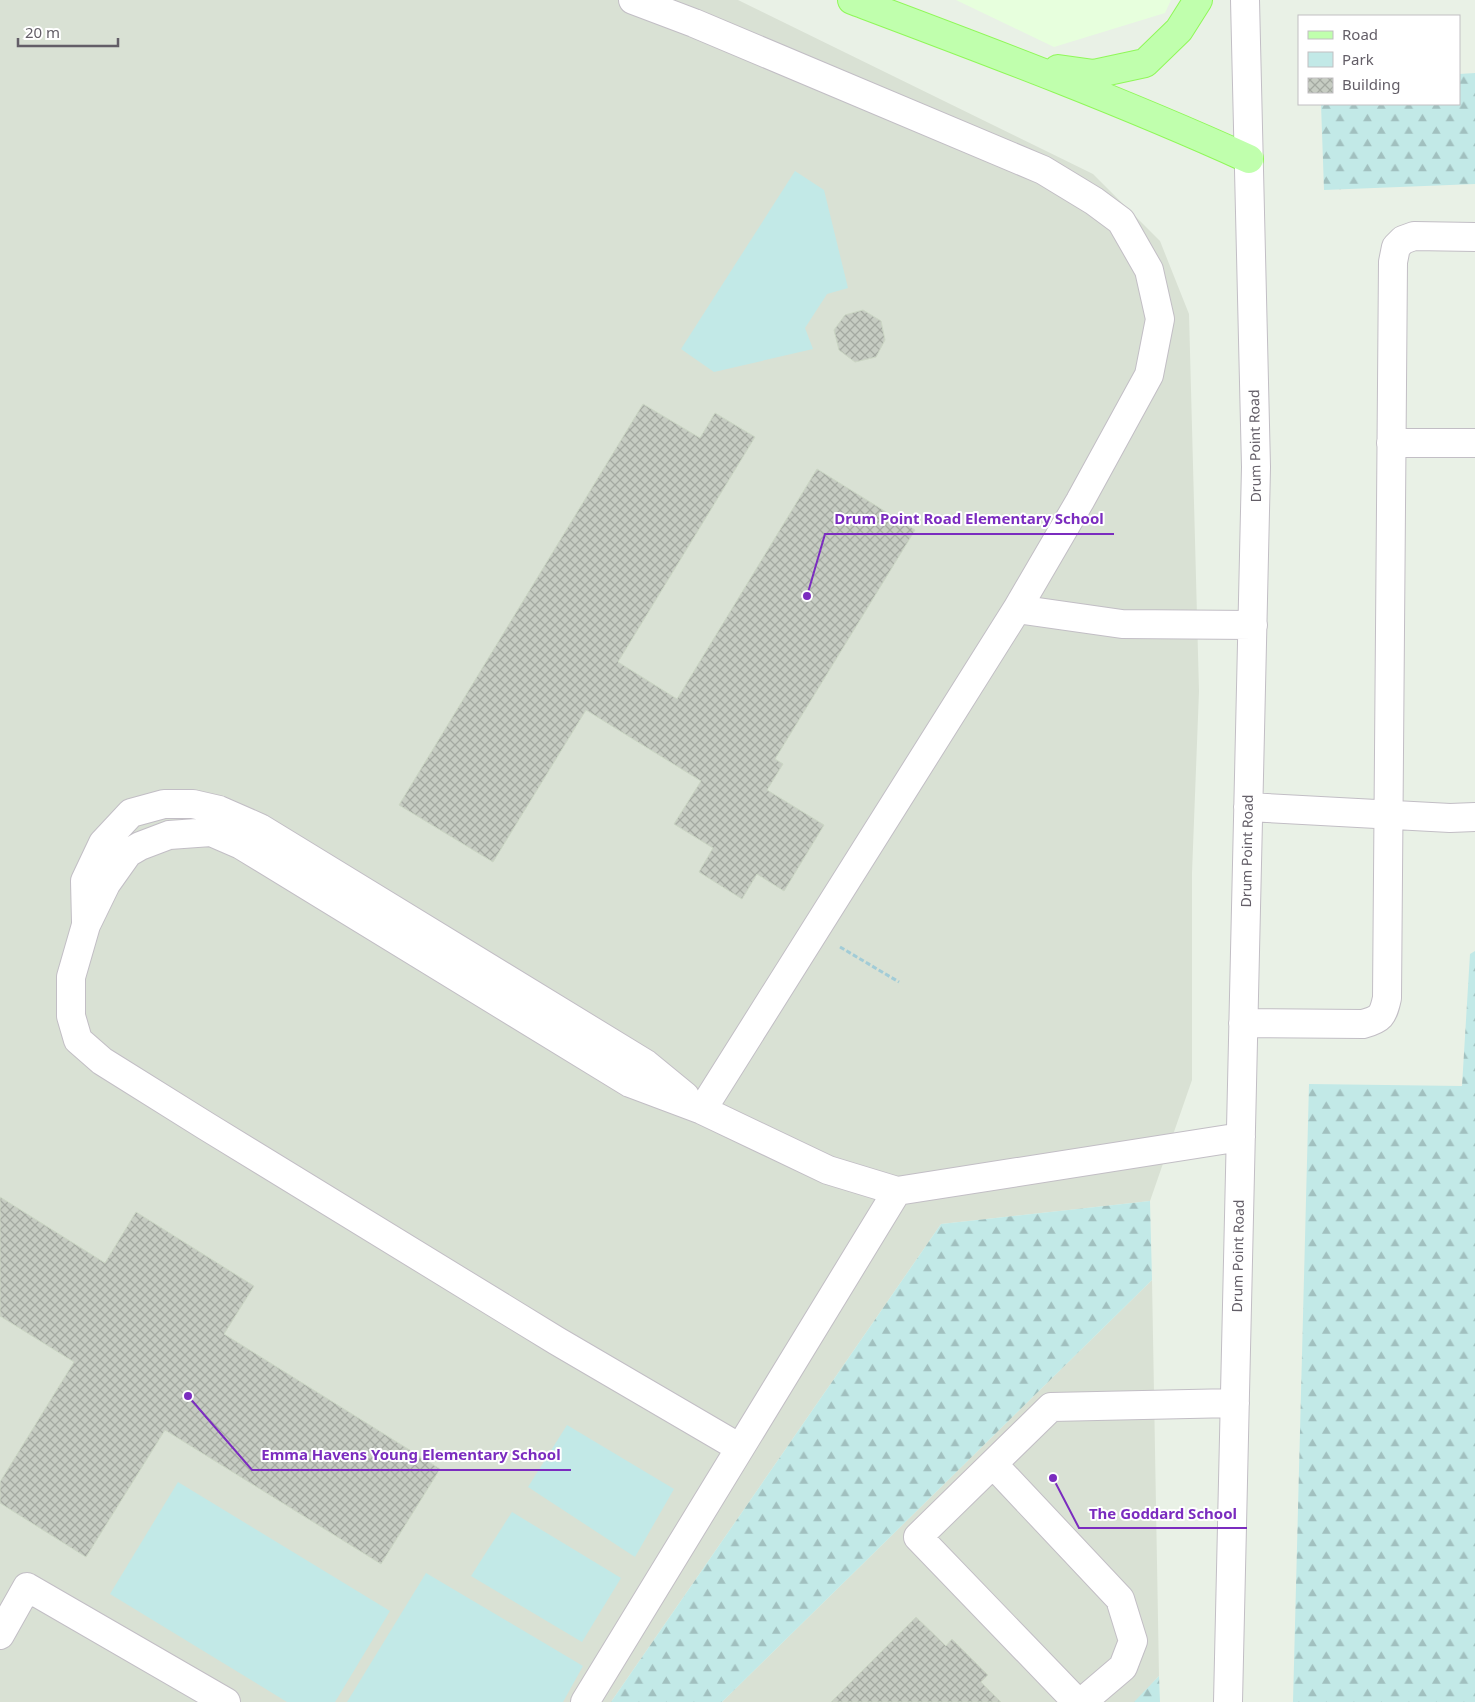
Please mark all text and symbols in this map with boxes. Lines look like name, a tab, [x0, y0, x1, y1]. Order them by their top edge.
scale bar	[18, 15, 118, 47]
legend	[1298, 15, 1460, 105]
text: 20 m	[25, 22, 60, 42]
text: Road	[1342, 24, 1378, 44]
text: Park	[1342, 49, 1374, 69]
text: Building	[1342, 74, 1400, 94]
street label: Drum Point Road	[1244, 389, 1265, 503]
callout: Drum Point Road Elementary School	[825, 504, 1114, 534]
text: Drum Point Road Elementary School	[834, 508, 1104, 528]
street label: Drum Point Road	[1236, 794, 1257, 908]
street label: Drum Point Road	[1227, 1199, 1248, 1313]
callout: Emma Havens Young Elementary School	[252, 1440, 571, 1470]
text: Emma Havens Young Elementary School	[261, 1444, 561, 1464]
callout: The Goddard School	[1079, 1498, 1247, 1528]
text: The Goddard School	[1089, 1503, 1237, 1523]

